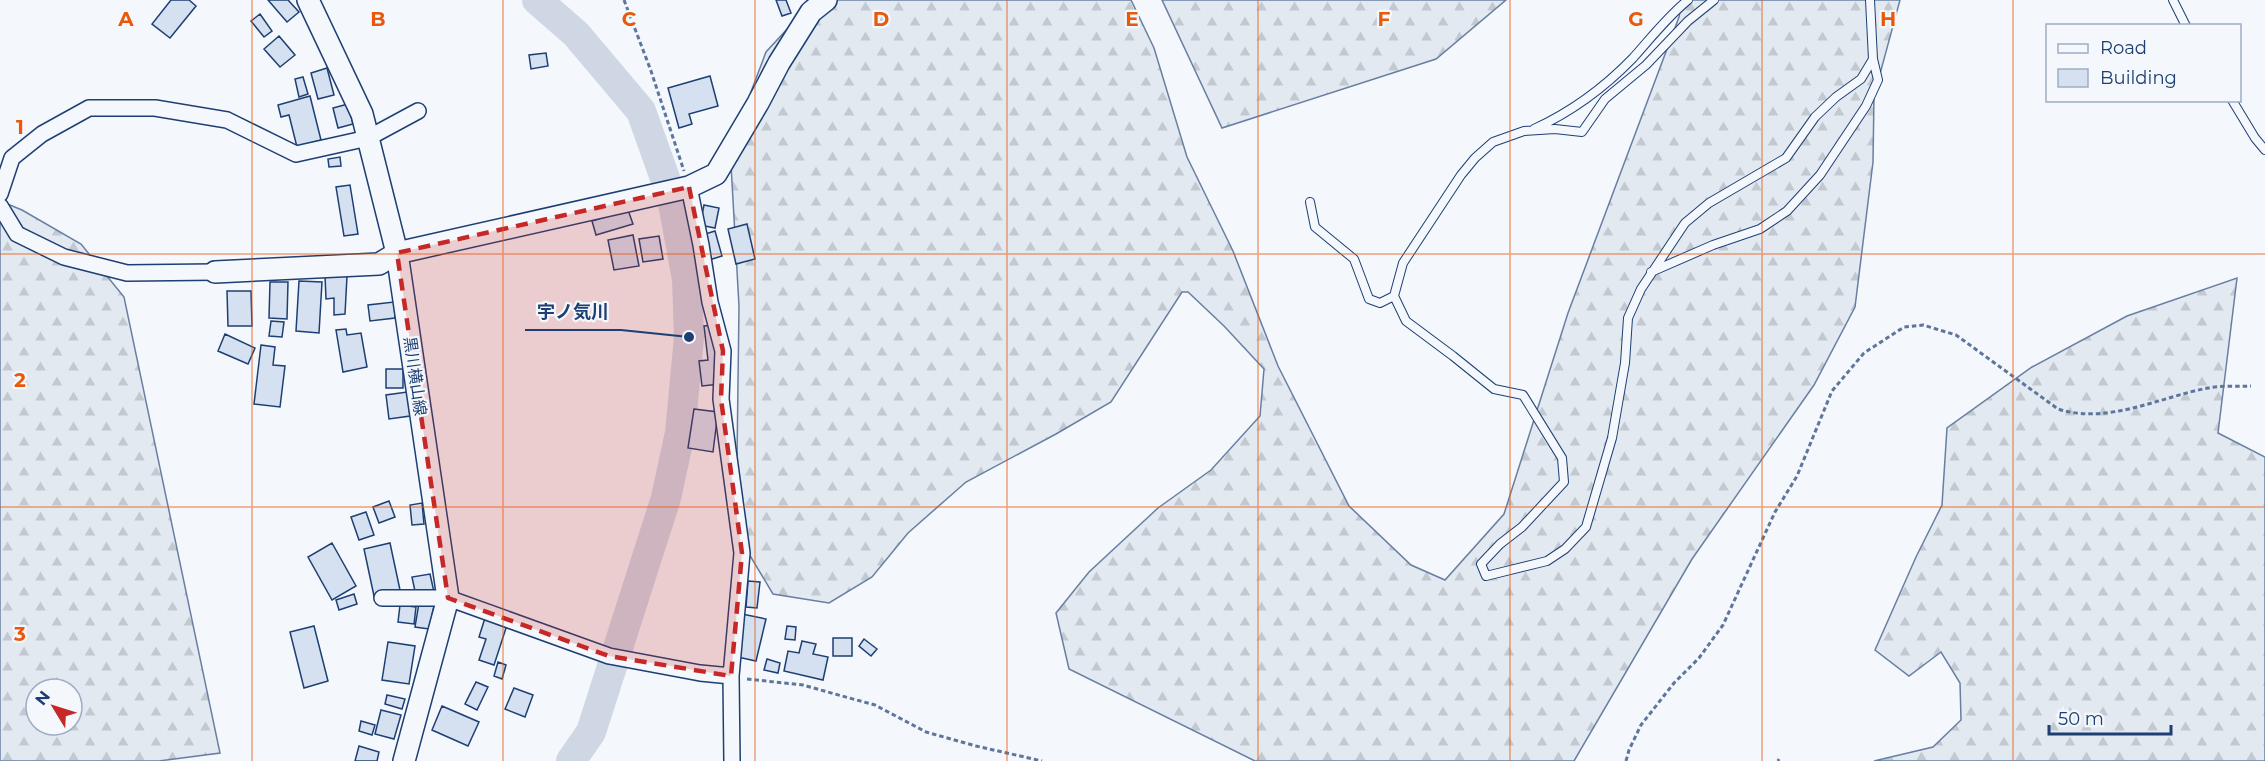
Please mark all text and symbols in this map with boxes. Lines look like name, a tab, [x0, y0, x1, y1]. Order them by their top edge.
text: A	[117, 7, 134, 31]
text: B	[370, 7, 386, 31]
text: C	[622, 7, 637, 31]
text: D	[873, 7, 889, 31]
text: E	[1125, 7, 1139, 31]
text: F	[1378, 7, 1391, 31]
text: G	[1628, 7, 1644, 31]
text: H	[1880, 7, 1896, 31]
legend	[2046, 24, 2241, 102]
text: Road	[2100, 37, 2147, 59]
text: Building	[2100, 67, 2177, 89]
text: 1	[16, 115, 24, 139]
callout: 宇ノ気川	[525, 294, 621, 330]
text: 宇ノ気川	[537, 301, 609, 323]
street label: 黒川横山線	[400, 335, 430, 417]
text: 2	[14, 368, 26, 392]
text: 3	[13, 622, 26, 646]
north arrow	[24, 677, 84, 737]
text: N	[31, 687, 54, 709]
scale bar	[2049, 698, 2170, 736]
text: 50 m	[2058, 708, 2104, 730]

